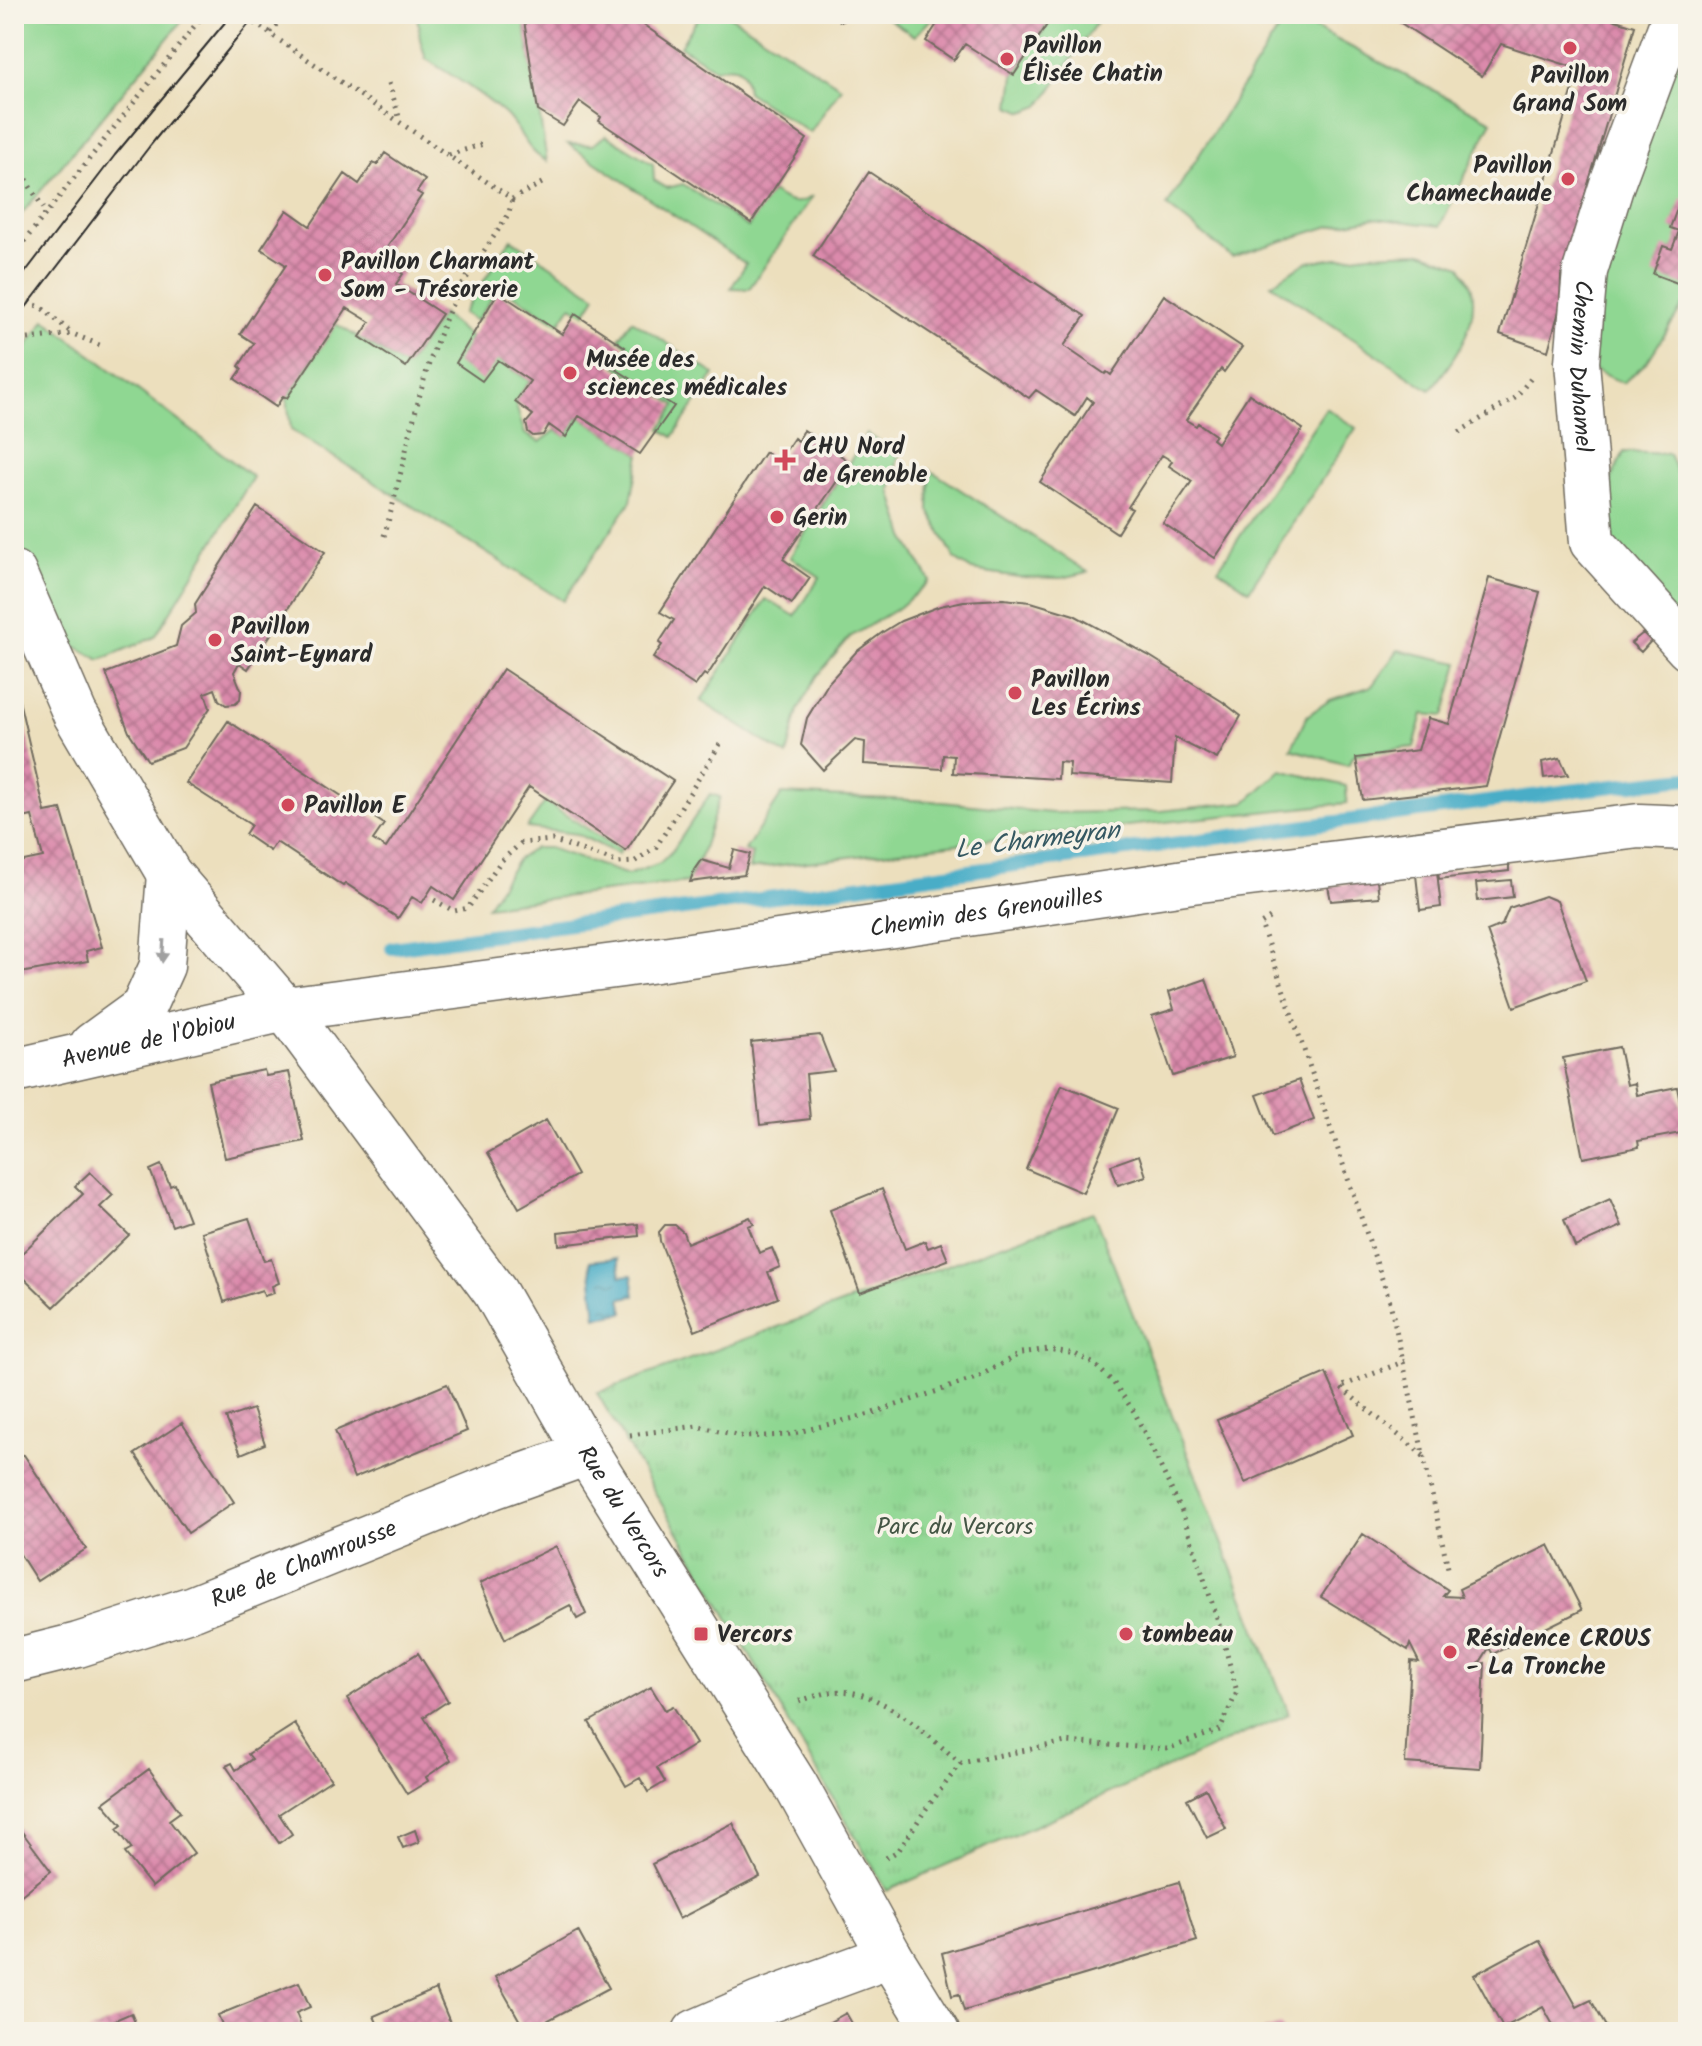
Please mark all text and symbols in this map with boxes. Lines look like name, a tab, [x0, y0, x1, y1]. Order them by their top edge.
place label: Pavillon Élisée Chatin	[1023, 27, 1163, 94]
marker: Pavillon Grand Som	[1561, 39, 1579, 57]
marker: Pavillon Élisée Chatin	[998, 50, 1016, 68]
place label: Pavillon Grand Som	[1513, 57, 1627, 124]
place label: Pavillon Chamechaude	[1406, 147, 1552, 214]
marker: Pavillon Chamechaude	[1559, 170, 1577, 188]
place label: Pavillon Charmant Som - Trésorerie	[341, 243, 535, 310]
marker: Pavillon Charmant Som - Trésorerie	[316, 266, 334, 284]
street label: Chemin Duhamel	[1556, 279, 1602, 454]
place label: Musée des sciences médicales	[586, 341, 787, 408]
marker: Musée des sciences médicales	[561, 364, 579, 382]
place label: CHU Nord de Grenoble	[803, 428, 928, 495]
marker: CHU Nord de Grenoble	[774, 449, 796, 471]
place label: Gerin	[793, 499, 847, 538]
marker: Gerin	[768, 508, 786, 526]
place label: Pavillon Saint-Eynard	[231, 608, 374, 675]
marker: Pavillon Saint-Eynard	[206, 631, 224, 649]
place label: Pavillon Les Écrins	[1031, 661, 1141, 728]
marker: Pavillon Les Écrins	[1006, 684, 1024, 702]
place label: Pavillon E	[304, 787, 407, 826]
marker: Pavillon E	[279, 796, 297, 814]
water label: Le Charmeyran	[952, 810, 1124, 872]
street label: Chemin des Grenouilles	[867, 876, 1106, 949]
one-way arrow	[156, 939, 169, 964]
street label: Avenue de l'Obiou	[58, 1003, 240, 1080]
street label: Rue du Vercors	[566, 1438, 679, 1586]
park label: Parc du Vercors	[877, 1508, 1033, 1547]
street label: Rue de Chamrousse	[205, 1509, 403, 1620]
place label: Vercors	[717, 1616, 793, 1655]
place label: tombeau	[1142, 1616, 1233, 1655]
place label: Résidence CROUS - La Tronche	[1466, 1620, 1652, 1687]
marker: Vercors	[692, 1625, 710, 1643]
marker: tombeau	[1117, 1625, 1135, 1643]
marker: Résidence CROUS - La Tronche	[1441, 1643, 1459, 1661]

